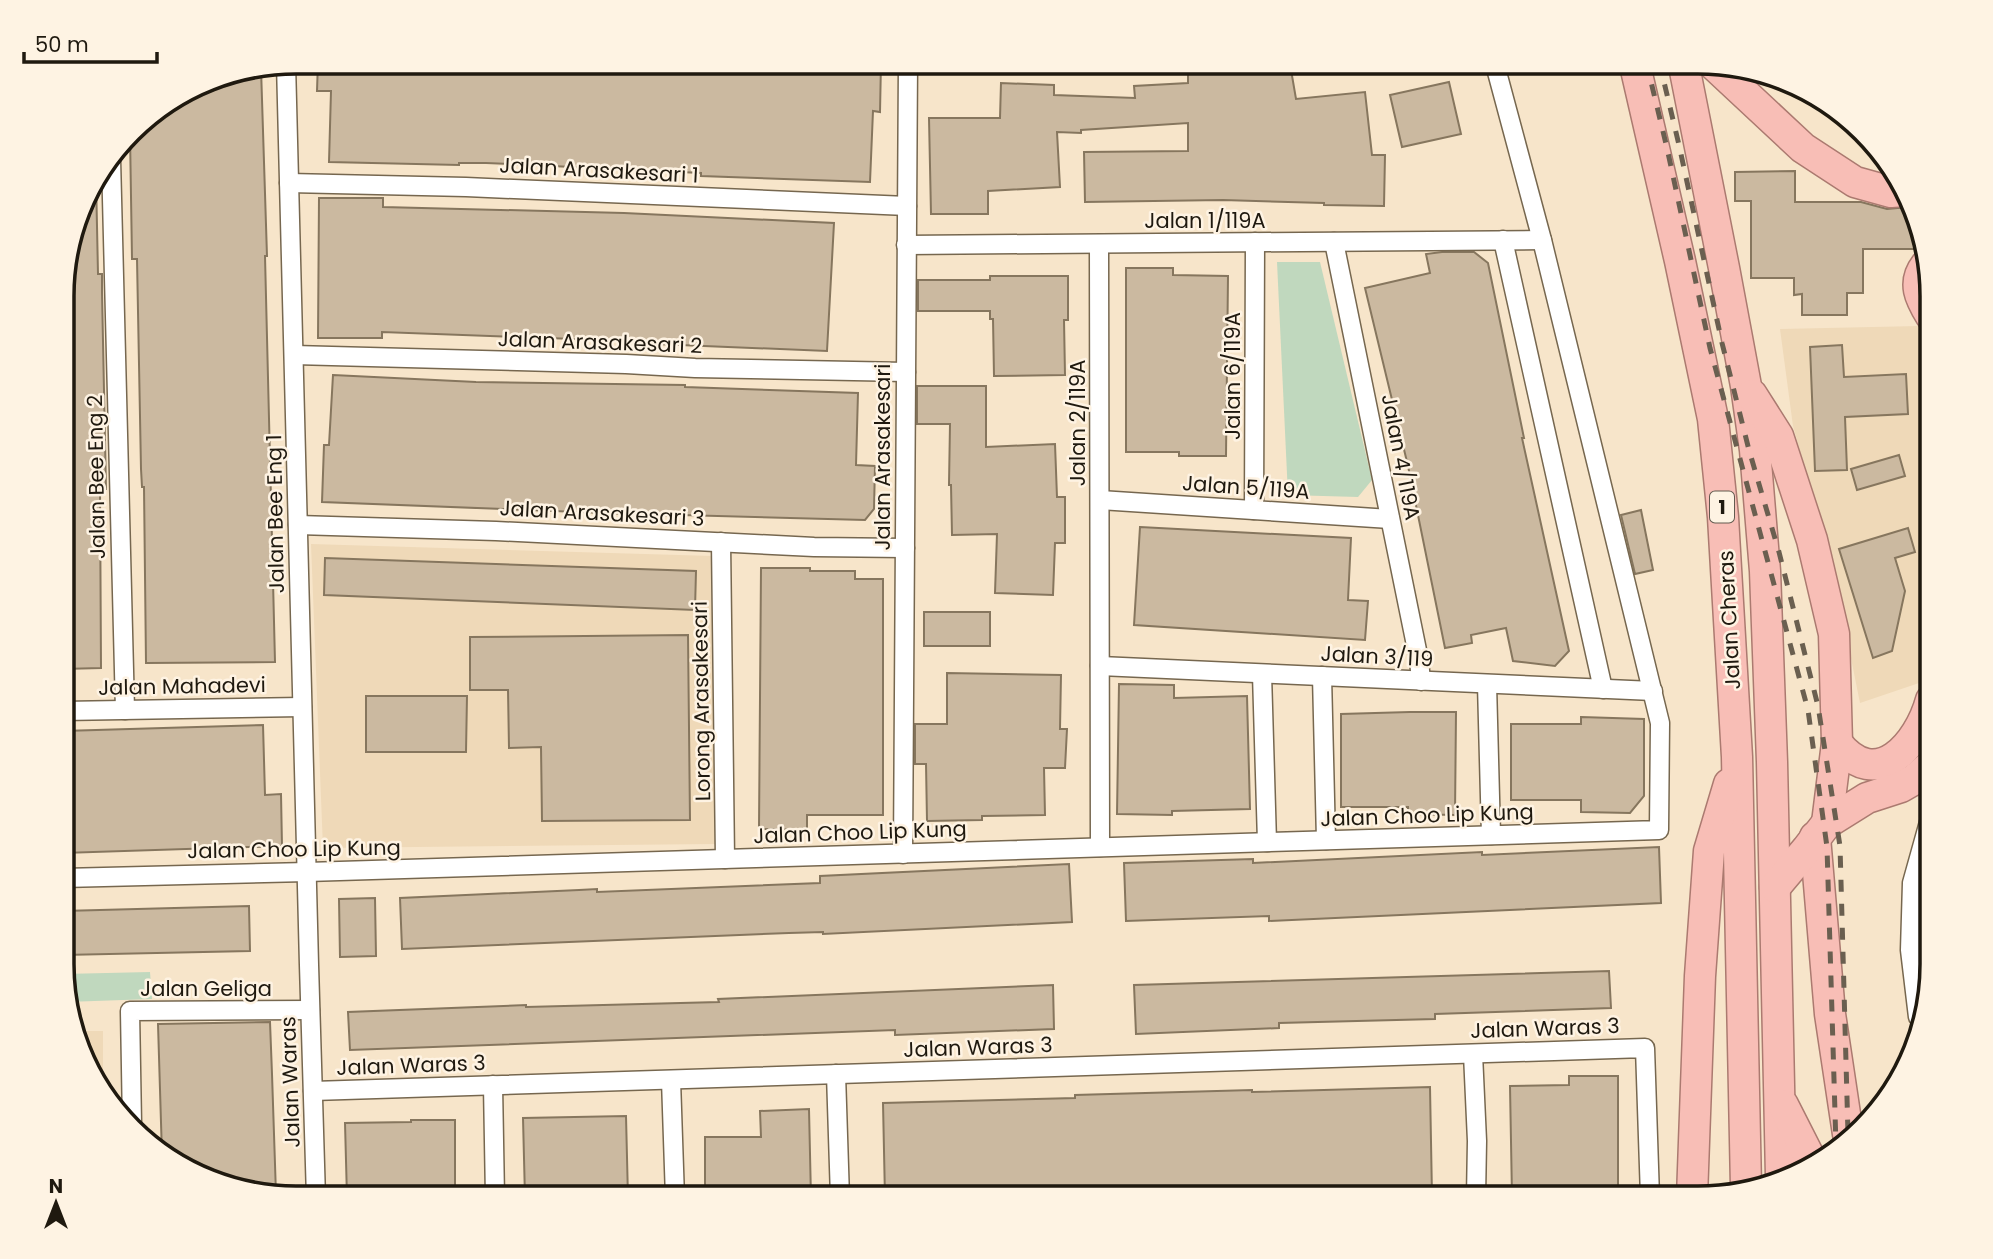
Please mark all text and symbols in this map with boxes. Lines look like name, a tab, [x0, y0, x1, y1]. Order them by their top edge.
scale bar	[24, 21, 158, 65]
text: 50 m	[35, 30, 89, 59]
street label: Jalan Arasakesari 1	[499, 150, 699, 190]
street label: Jalan 1/119A	[1144, 206, 1266, 235]
street label: Jalan 6/119A	[1218, 312, 1247, 440]
street label: Jalan Arasakesari 2	[497, 324, 703, 360]
street label: Jalan 2/119A	[1063, 360, 1092, 486]
street label: Jalan Arasakesari	[868, 363, 897, 551]
street label: Jalan 4/119A	[1375, 392, 1427, 522]
street label: Jalan Bee Eng 2	[80, 395, 112, 559]
street label: Jalan Bee Eng 1	[259, 434, 291, 594]
street label: Jalan 5/119A	[1181, 468, 1311, 506]
road number: 1	[1710, 492, 1734, 522]
street label: Jalan Arasakesari 3	[499, 493, 705, 533]
street label: Jalan Cheras	[1711, 550, 1747, 690]
street label: Lorong Arasakesari	[685, 601, 717, 801]
street label: Jalan 3/119	[1320, 639, 1434, 673]
street label: Jalan Mahadevi	[98, 670, 266, 702]
street label: Jalan Choo Lip Kung	[1320, 797, 1534, 833]
street label: Jalan Choo Lip Kung	[753, 814, 967, 850]
street label: Jalan Choo Lip Kung	[187, 833, 401, 865]
street label: Jalan Geliga	[140, 974, 272, 1003]
street label: Jalan Waras 3	[1470, 1011, 1620, 1045]
street label: Jalan Waras	[273, 1016, 307, 1148]
street label: Jalan Waras 3	[903, 1030, 1053, 1064]
street label: Jalan Waras 3	[336, 1048, 486, 1082]
north arrow	[21, 1168, 91, 1238]
text: N	[49, 1173, 63, 1200]

